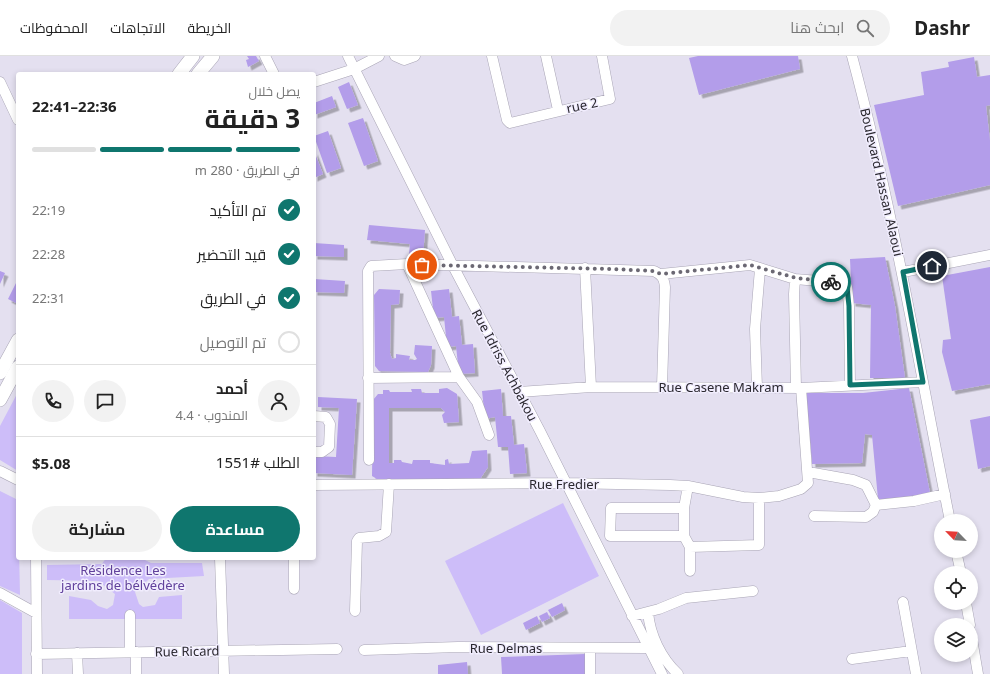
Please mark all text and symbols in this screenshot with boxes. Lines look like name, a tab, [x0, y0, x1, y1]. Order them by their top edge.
search box	[610, 10, 890, 46]
text: Dashr	[914, 15, 970, 41]
text: ابحث هنا	[790, 17, 844, 37]
icon: search	[854, 17, 876, 39]
text: المحفوظات	[20, 18, 88, 37]
text: الاتجاهات	[110, 18, 166, 37]
text: الخريطة	[188, 18, 231, 37]
text: يصل خلال	[248, 82, 300, 100]
street label: rue 2	[565, 93, 599, 117]
text: 22:36–22:41	[32, 96, 117, 116]
text: 3 دقيقة	[205, 100, 300, 136]
street label: Boulevard Hassan Alaoui	[856, 106, 908, 258]
text: في الطريق · 280 m	[195, 161, 300, 179]
icon: check	[278, 199, 300, 221]
text: تم التأكيد	[209, 200, 266, 220]
text: 22:19	[32, 201, 65, 219]
icon: check	[278, 243, 300, 265]
text: قيد التحضير	[197, 244, 266, 264]
text: 22:28	[32, 245, 65, 263]
pin	[405, 248, 439, 282]
pin	[915, 249, 949, 283]
icon: bag	[411, 254, 433, 276]
icon: home	[921, 255, 943, 277]
courier	[811, 262, 851, 302]
icon: bike	[820, 271, 842, 293]
icon: check	[278, 287, 300, 309]
text: في الطريق	[200, 288, 266, 308]
text: 22:31	[32, 289, 65, 307]
street label: Rue Idriss Achbakou	[468, 306, 542, 424]
text: تم التوصيل	[200, 332, 266, 352]
text: أحمد	[216, 378, 248, 398]
street label: Rue Casene Makram	[658, 378, 784, 396]
button: phone	[32, 380, 74, 422]
button: chat	[84, 380, 126, 422]
button: person	[258, 380, 300, 422]
text: المندوب · 4.4	[175, 406, 248, 424]
text: الطلب #1551	[216, 452, 300, 472]
text: $5.08	[32, 453, 71, 473]
street label: Rue Fredier	[529, 475, 600, 493]
button: مشاركة	[32, 506, 162, 552]
button: مساعدة	[170, 506, 300, 552]
north arrow	[934, 514, 978, 558]
map controls	[934, 514, 978, 662]
park label: Résidence Les jardins de bélvédère	[60, 561, 185, 594]
button: locate	[934, 566, 978, 610]
button: layers	[934, 618, 978, 662]
street label: Rue Delmas	[470, 639, 542, 657]
street label: Rue Ricard	[154, 641, 220, 661]

